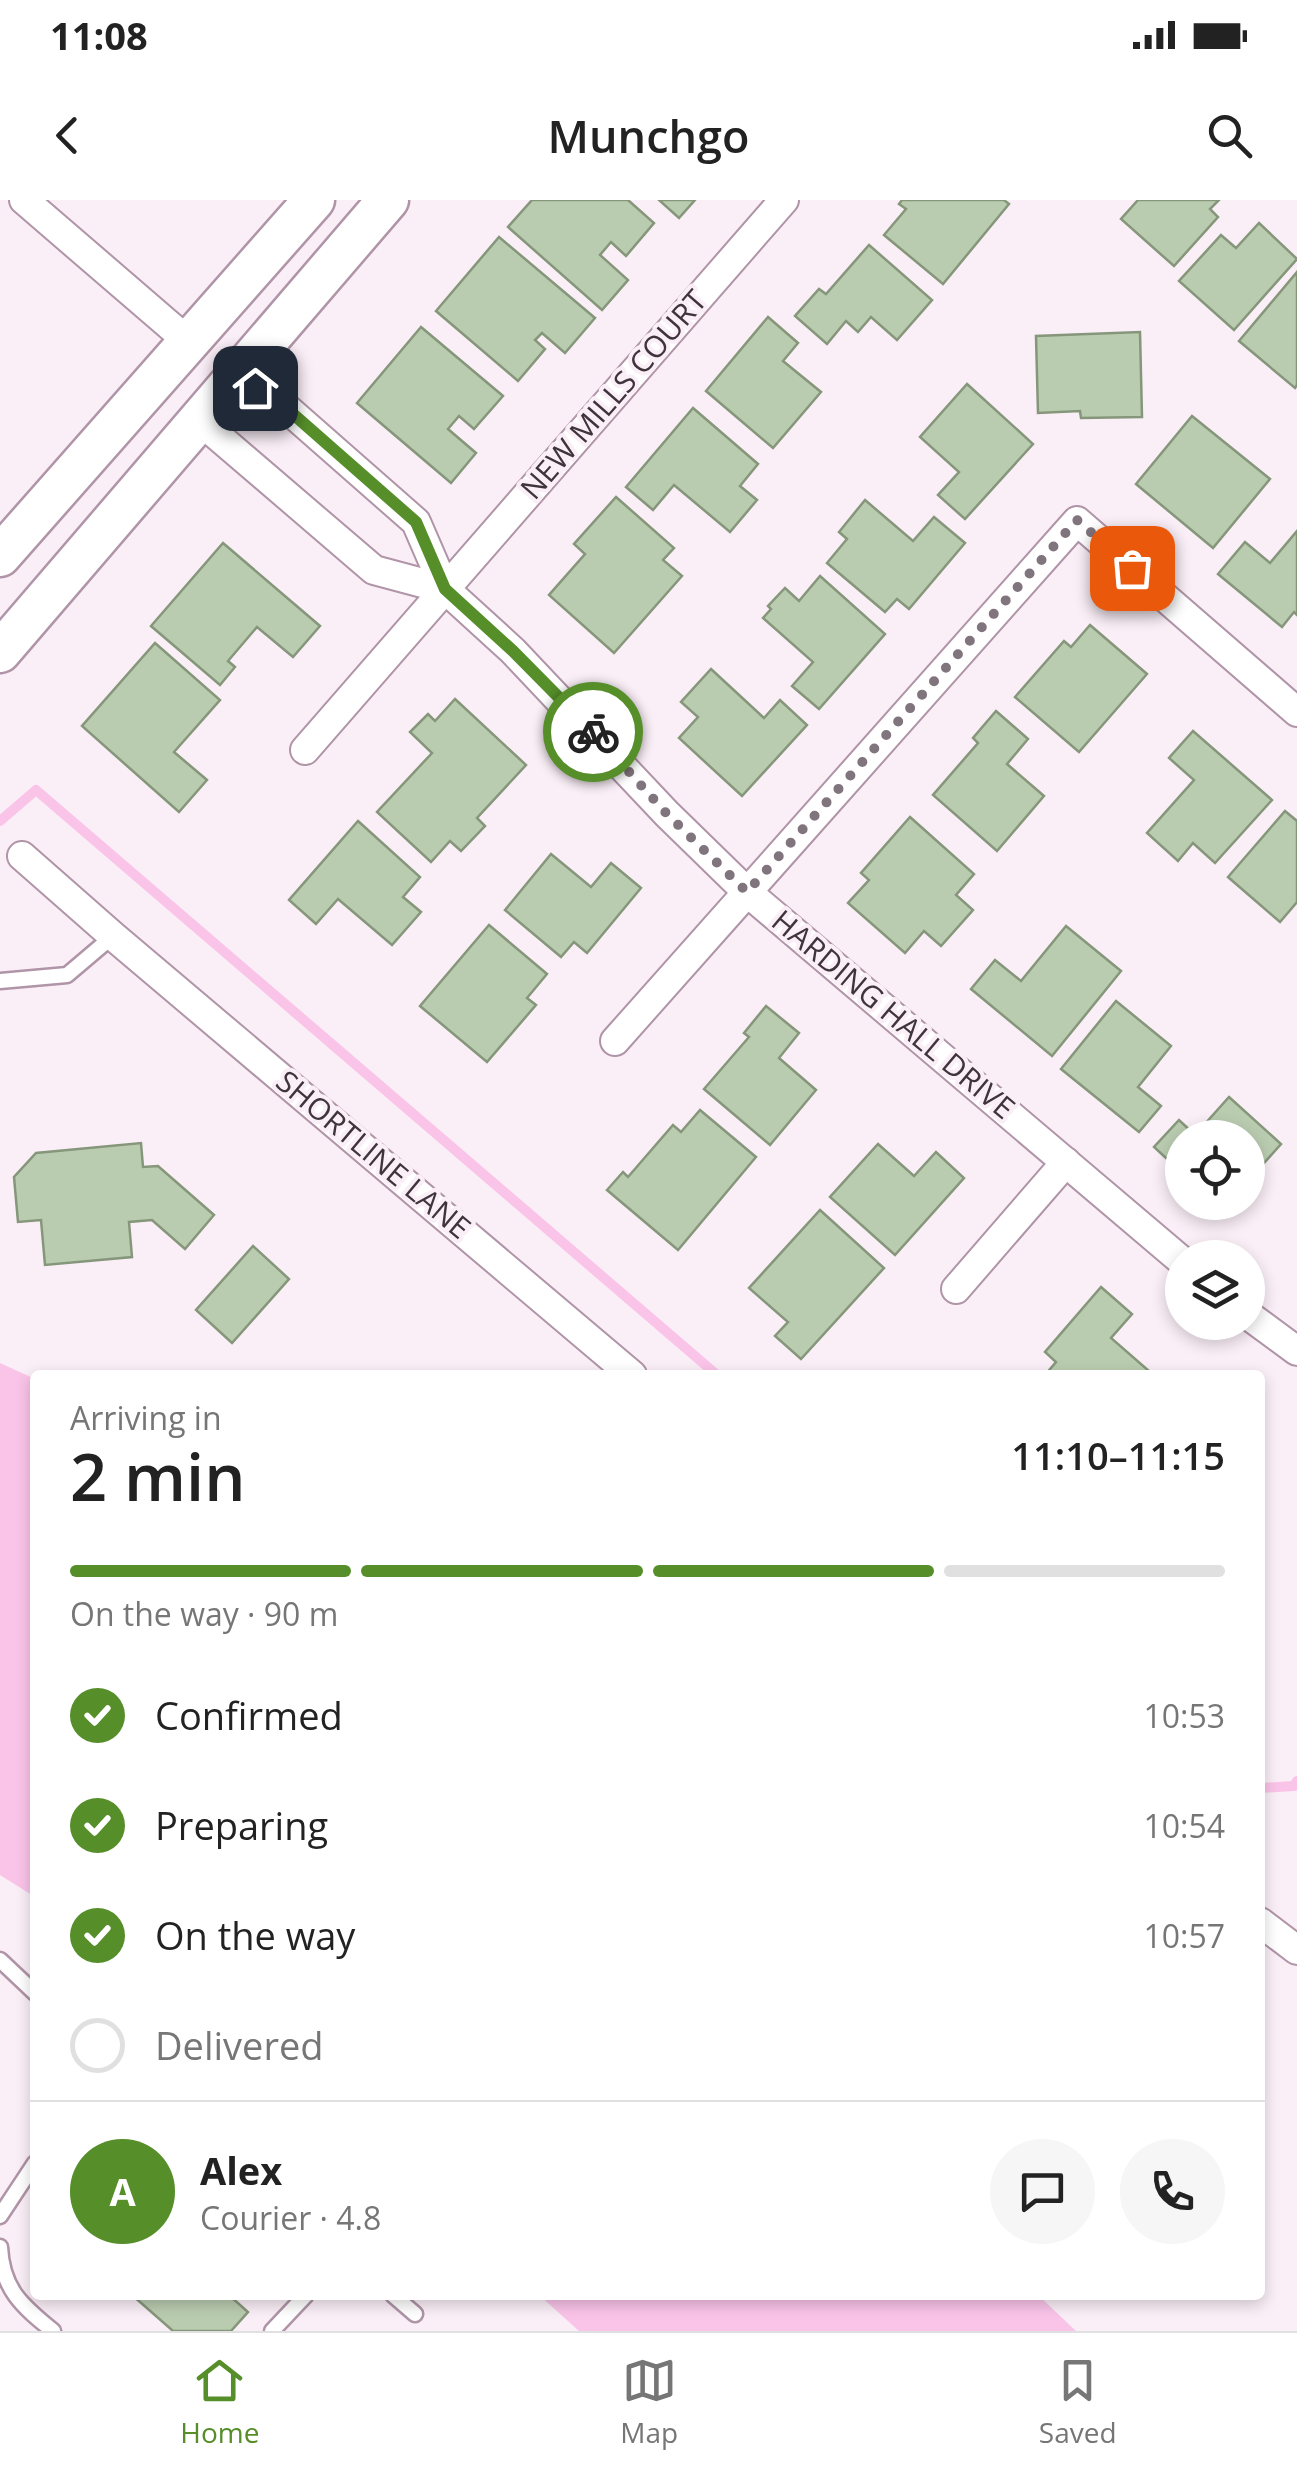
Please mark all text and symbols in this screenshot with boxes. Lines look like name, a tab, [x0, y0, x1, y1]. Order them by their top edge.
text: 11:08	[50, 9, 148, 61]
text: Munchgo	[548, 105, 749, 166]
icon: back	[40, 108, 95, 163]
icon: search	[1202, 108, 1257, 163]
street label: NEW MILLS COURT	[511, 280, 716, 507]
pin	[213, 346, 298, 431]
icon: home	[228, 361, 283, 416]
pin	[1090, 526, 1175, 611]
icon: bag	[1105, 541, 1160, 596]
courier	[543, 682, 643, 782]
icon: bike	[566, 705, 621, 760]
street label: HARDING HALL DRIVE	[764, 900, 1024, 1128]
street label: SHORTLINE LANE	[268, 1060, 480, 1247]
map controls	[1165, 1120, 1265, 1340]
button: locate	[1165, 1120, 1265, 1220]
button: layers	[1165, 1240, 1265, 1340]
text: Arriving in	[70, 1396, 222, 1439]
text: 11:10–11:15	[1011, 1429, 1225, 1481]
text: 2 min	[70, 1432, 245, 1520]
text: On the way · 90 m	[70, 1592, 338, 1635]
icon: check	[70, 1688, 125, 1743]
text: Confirmed	[155, 1689, 343, 1741]
text: 10:53	[1143, 1694, 1225, 1737]
icon: check	[70, 1798, 125, 1853]
text: Preparing	[155, 1799, 328, 1851]
text: 10:54	[1143, 1804, 1225, 1847]
icon: check	[70, 1908, 125, 1963]
text: On the way	[155, 1909, 355, 1961]
text: 10:57	[1143, 1914, 1225, 1957]
text: Delivered	[155, 2019, 324, 2071]
button: chat	[990, 2139, 1095, 2244]
button: phone	[1120, 2139, 1225, 2244]
text: Alex	[200, 2144, 282, 2196]
text: A	[109, 2165, 136, 2217]
text: Courier · 4.8	[200, 2196, 381, 2239]
tab: Home	[180, 2353, 260, 2451]
tab: Map	[620, 2353, 678, 2451]
tab: Saved	[1039, 2353, 1117, 2451]

